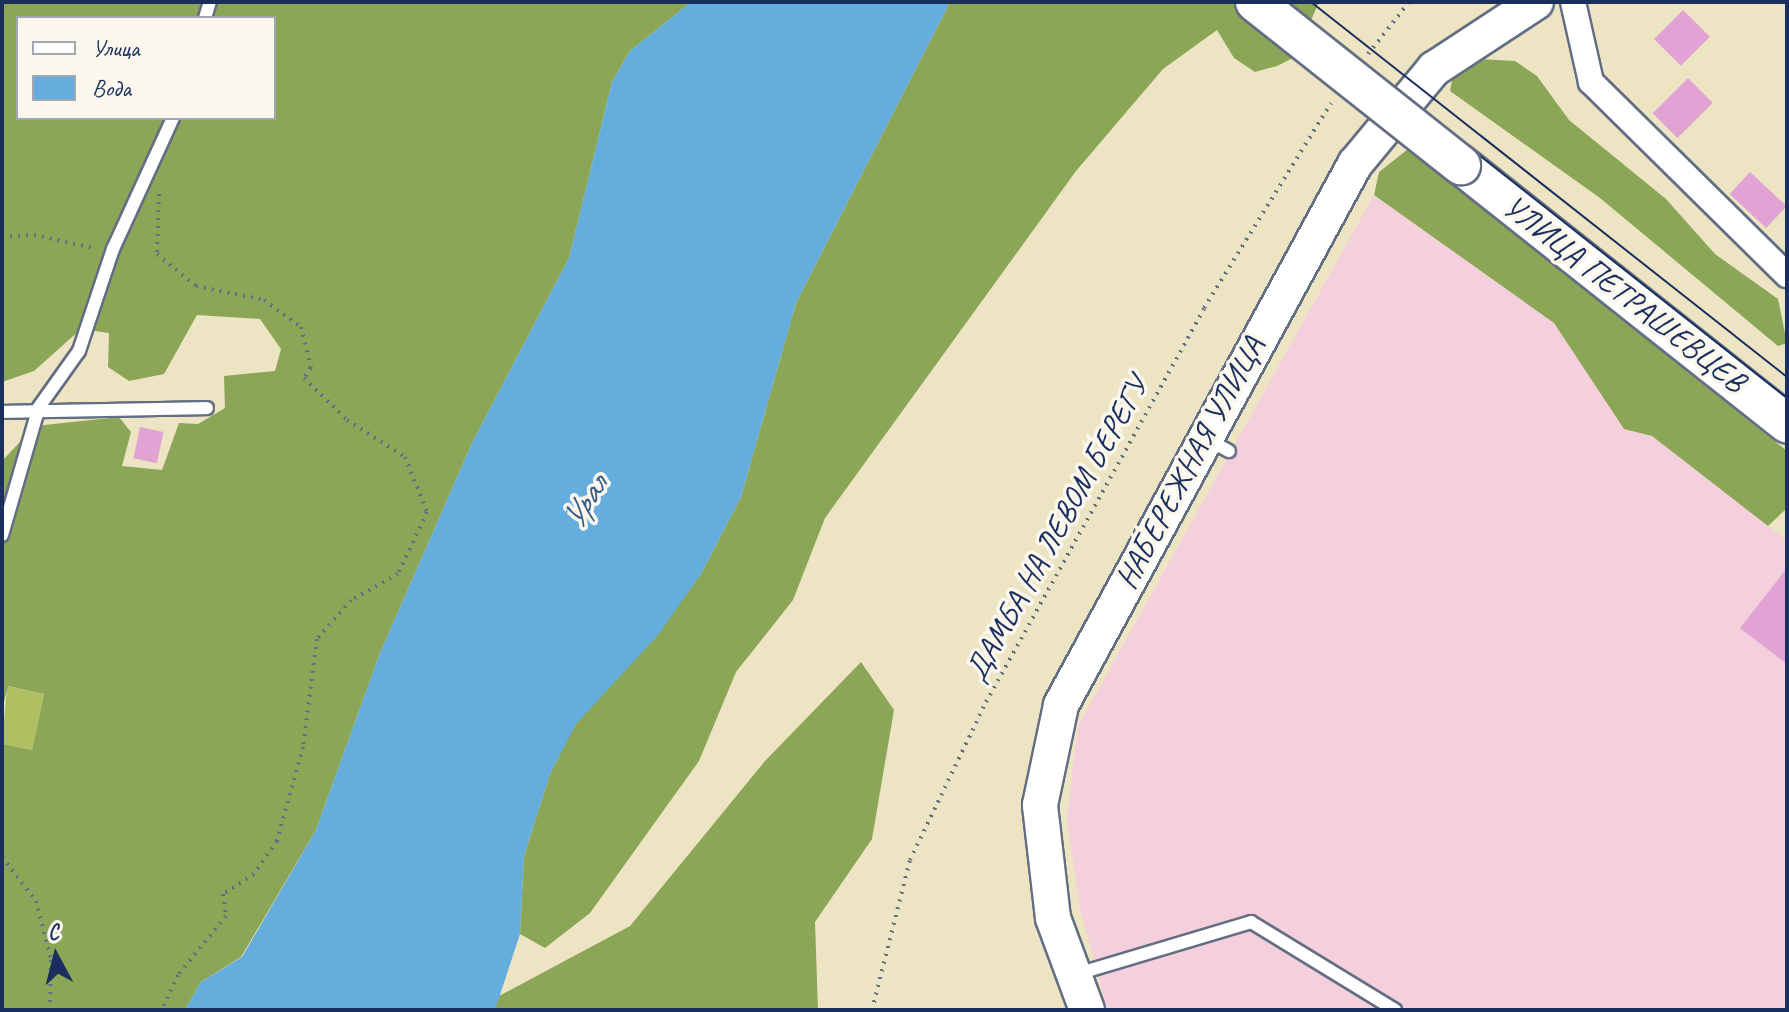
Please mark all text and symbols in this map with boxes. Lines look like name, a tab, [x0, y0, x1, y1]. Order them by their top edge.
legend	[16, 16, 276, 120]
text: Улица	[92, 33, 140, 63]
text: Вода	[92, 73, 131, 103]
street label: УЛИЦА ПЕТРАШЕВЦЕВ	[1496, 188, 1752, 400]
street label: НАБЕРЕЖНАЯ УЛИЦА	[1108, 331, 1272, 595]
street label: ДАМБА НА ЛЕВОМ БЕРЕГУ	[957, 369, 1157, 689]
water label: Урал	[552, 468, 616, 536]
north arrow	[16, 916, 96, 996]
text: С	[46, 918, 60, 947]

